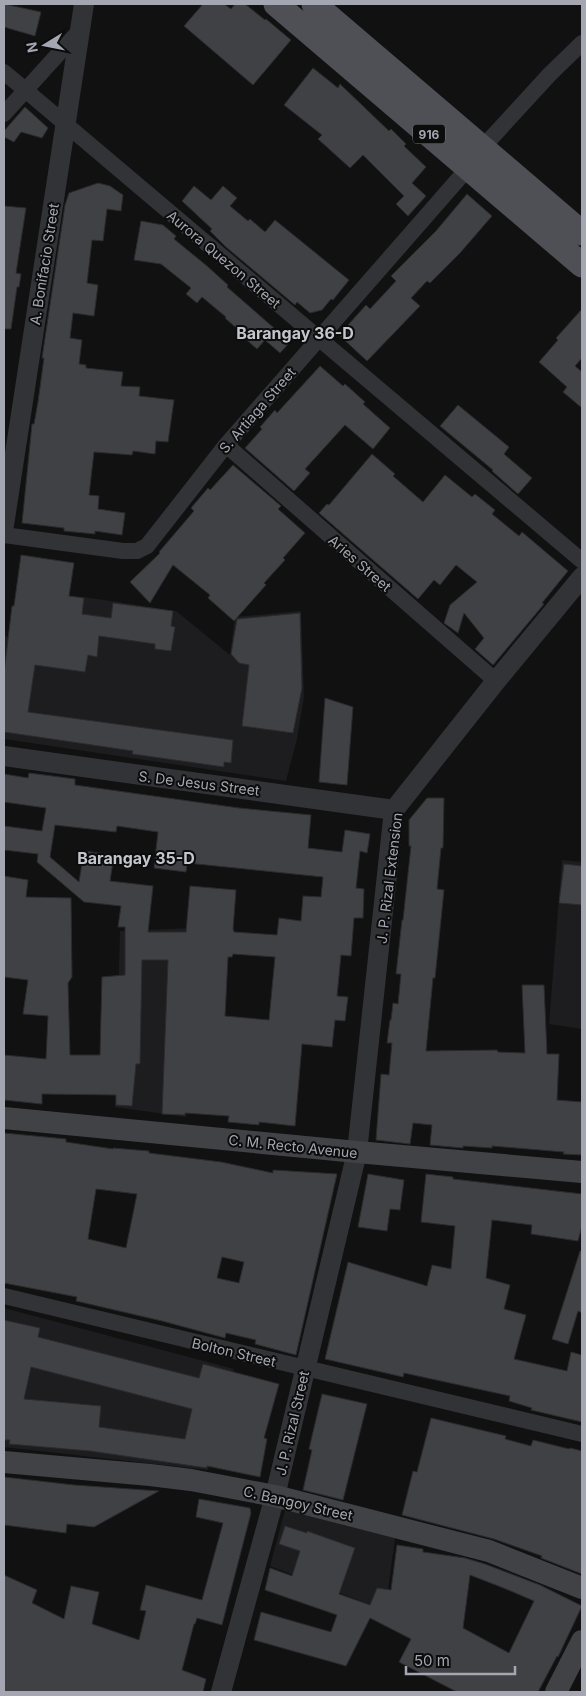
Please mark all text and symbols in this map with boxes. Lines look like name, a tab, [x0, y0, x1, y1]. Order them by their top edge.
north arrow	[20, 20, 70, 70]
text: N	[22, 41, 41, 54]
road number: 916	[413, 125, 445, 144]
street label: A. Bonifacio Street	[26, 202, 62, 326]
street label: Aurora Quezon Street	[164, 207, 285, 312]
district label: Barangay 36-D	[236, 323, 354, 343]
street label: S. Artiaga Street	[215, 363, 299, 456]
street label: Aries Street	[325, 531, 395, 595]
street label: S. De Jesus Street	[138, 767, 261, 799]
street label: J. P. Rizal Extension	[373, 812, 405, 944]
district label: Barangay 35-D	[77, 848, 195, 868]
street label: C. M. Recto Avenue	[228, 1131, 358, 1161]
street label: Bolton Street	[190, 1334, 278, 1370]
street label: J. P. Rizal Street	[272, 1369, 312, 1477]
street label: C. Bangoy Street	[242, 1482, 355, 1524]
scale bar	[406, 1644, 515, 1676]
text: 50 m	[414, 1651, 450, 1670]

